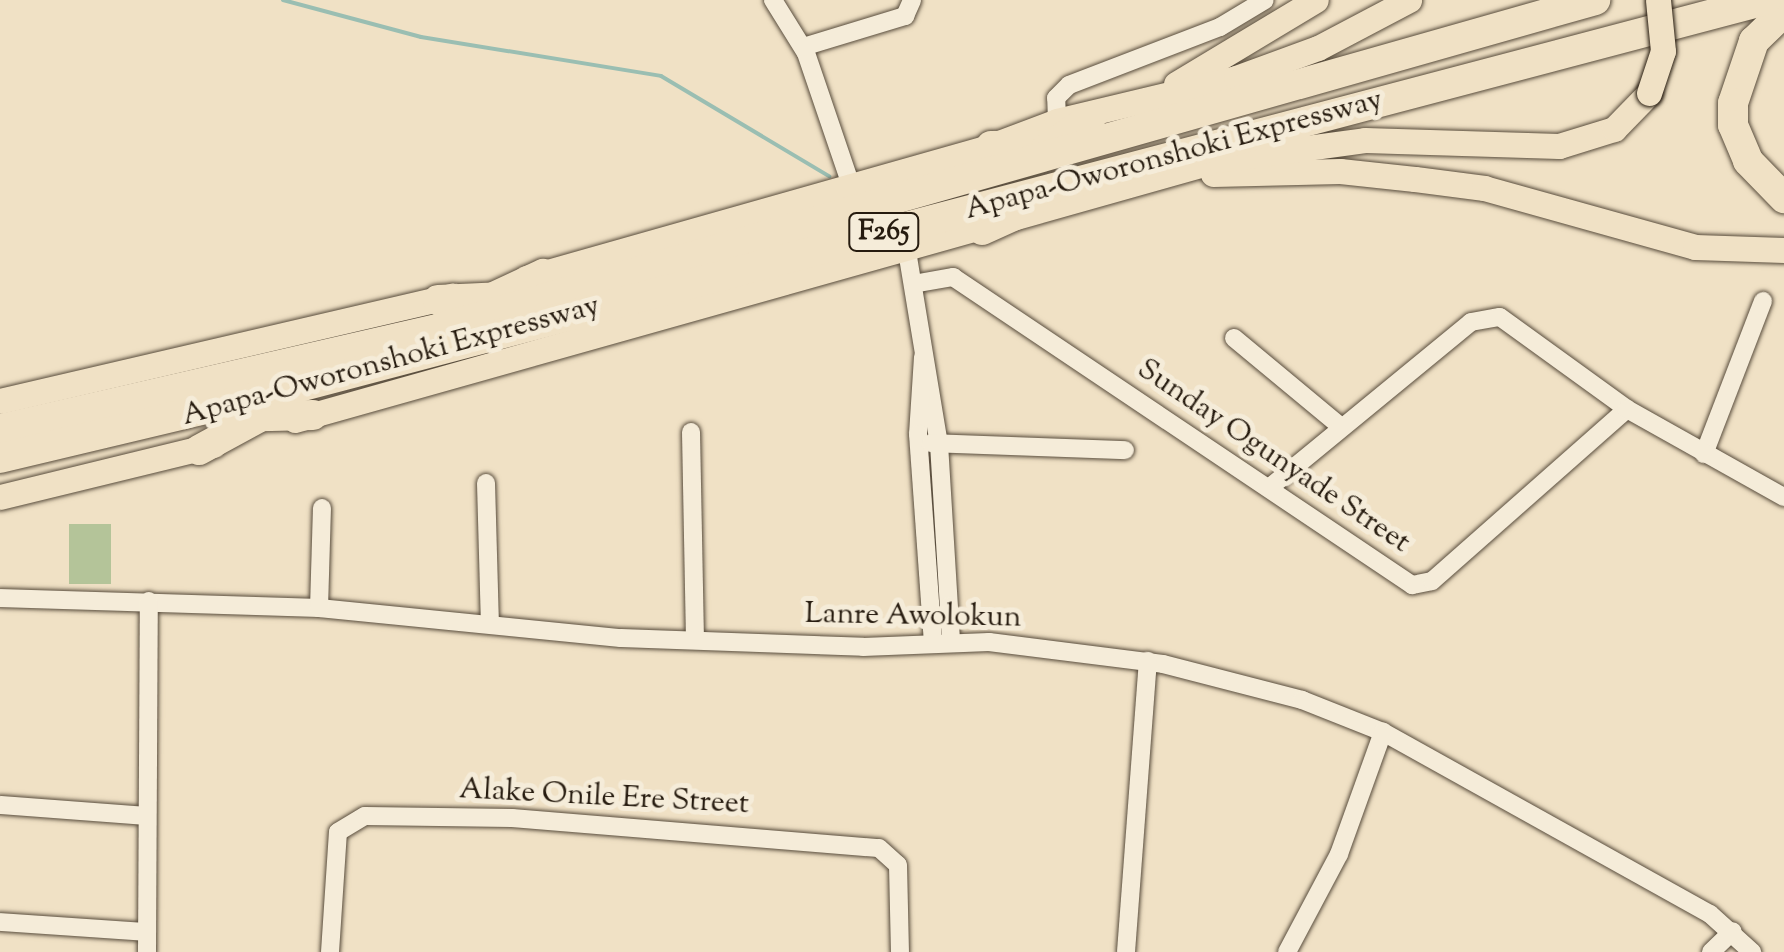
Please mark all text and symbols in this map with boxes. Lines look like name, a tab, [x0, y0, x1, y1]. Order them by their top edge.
street label: Apapa-Oworonshoki Expressway	[961, 83, 1387, 229]
road number: F265	[846, 209, 922, 255]
street label: Apapa-Oworonshoki Expressway	[178, 289, 604, 435]
street label: Sunday Ogunyade Street	[1130, 352, 1416, 562]
street label: Lanre Awolokun	[804, 597, 1022, 637]
street label: Alake Onile Ere Street	[458, 772, 750, 824]

